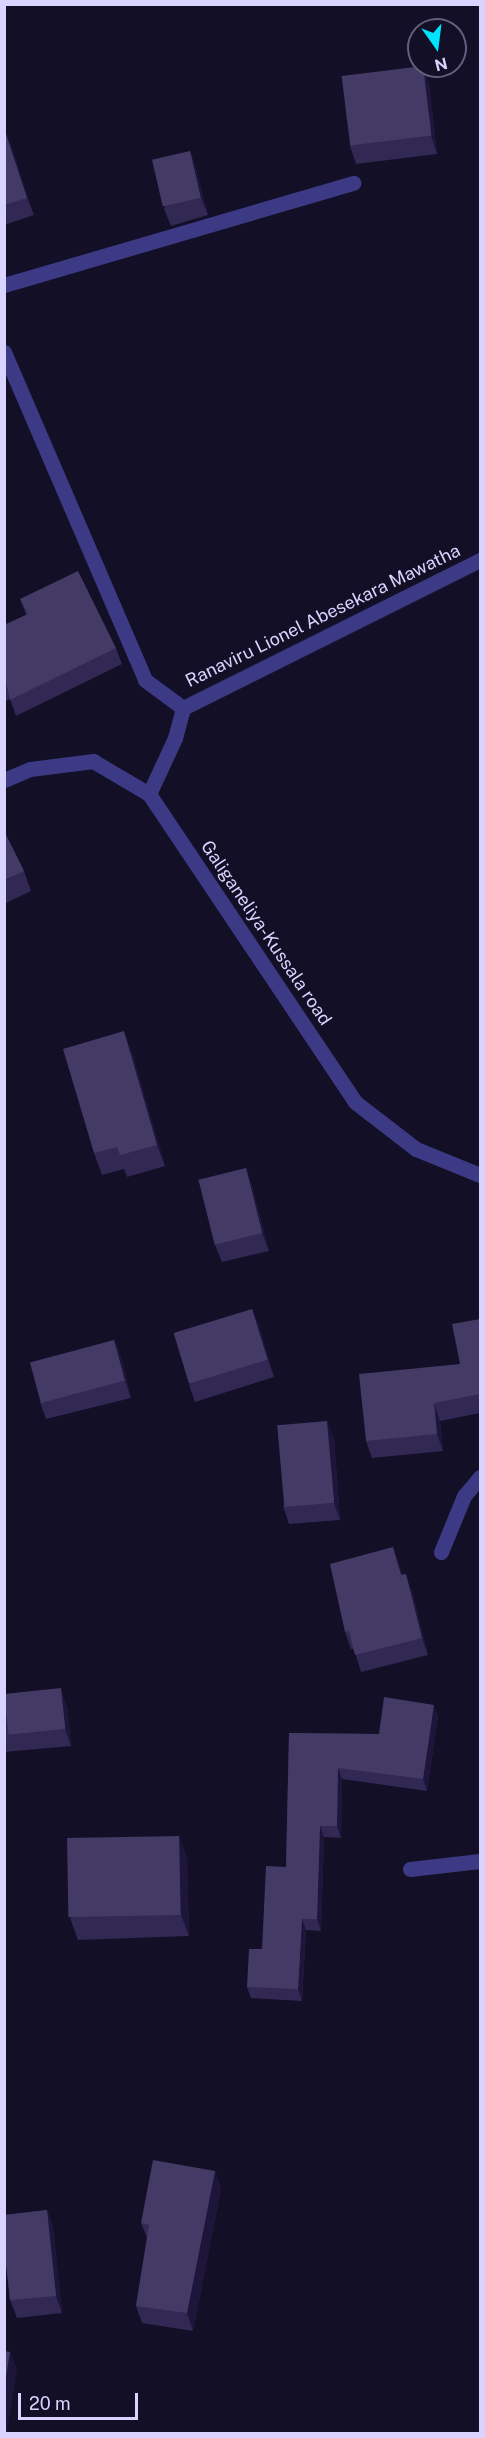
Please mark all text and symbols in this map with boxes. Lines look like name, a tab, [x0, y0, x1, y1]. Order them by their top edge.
north arrow	[407, 18, 467, 78]
text: N	[433, 53, 449, 75]
street label: Ranaviru Lionel Abesekara Mawatha	[182, 540, 464, 692]
street label: Galiganeliya-Kussala road	[196, 837, 336, 1029]
scale bar	[21, 2381, 141, 2419]
text: 20 m	[29, 2393, 71, 2414]

